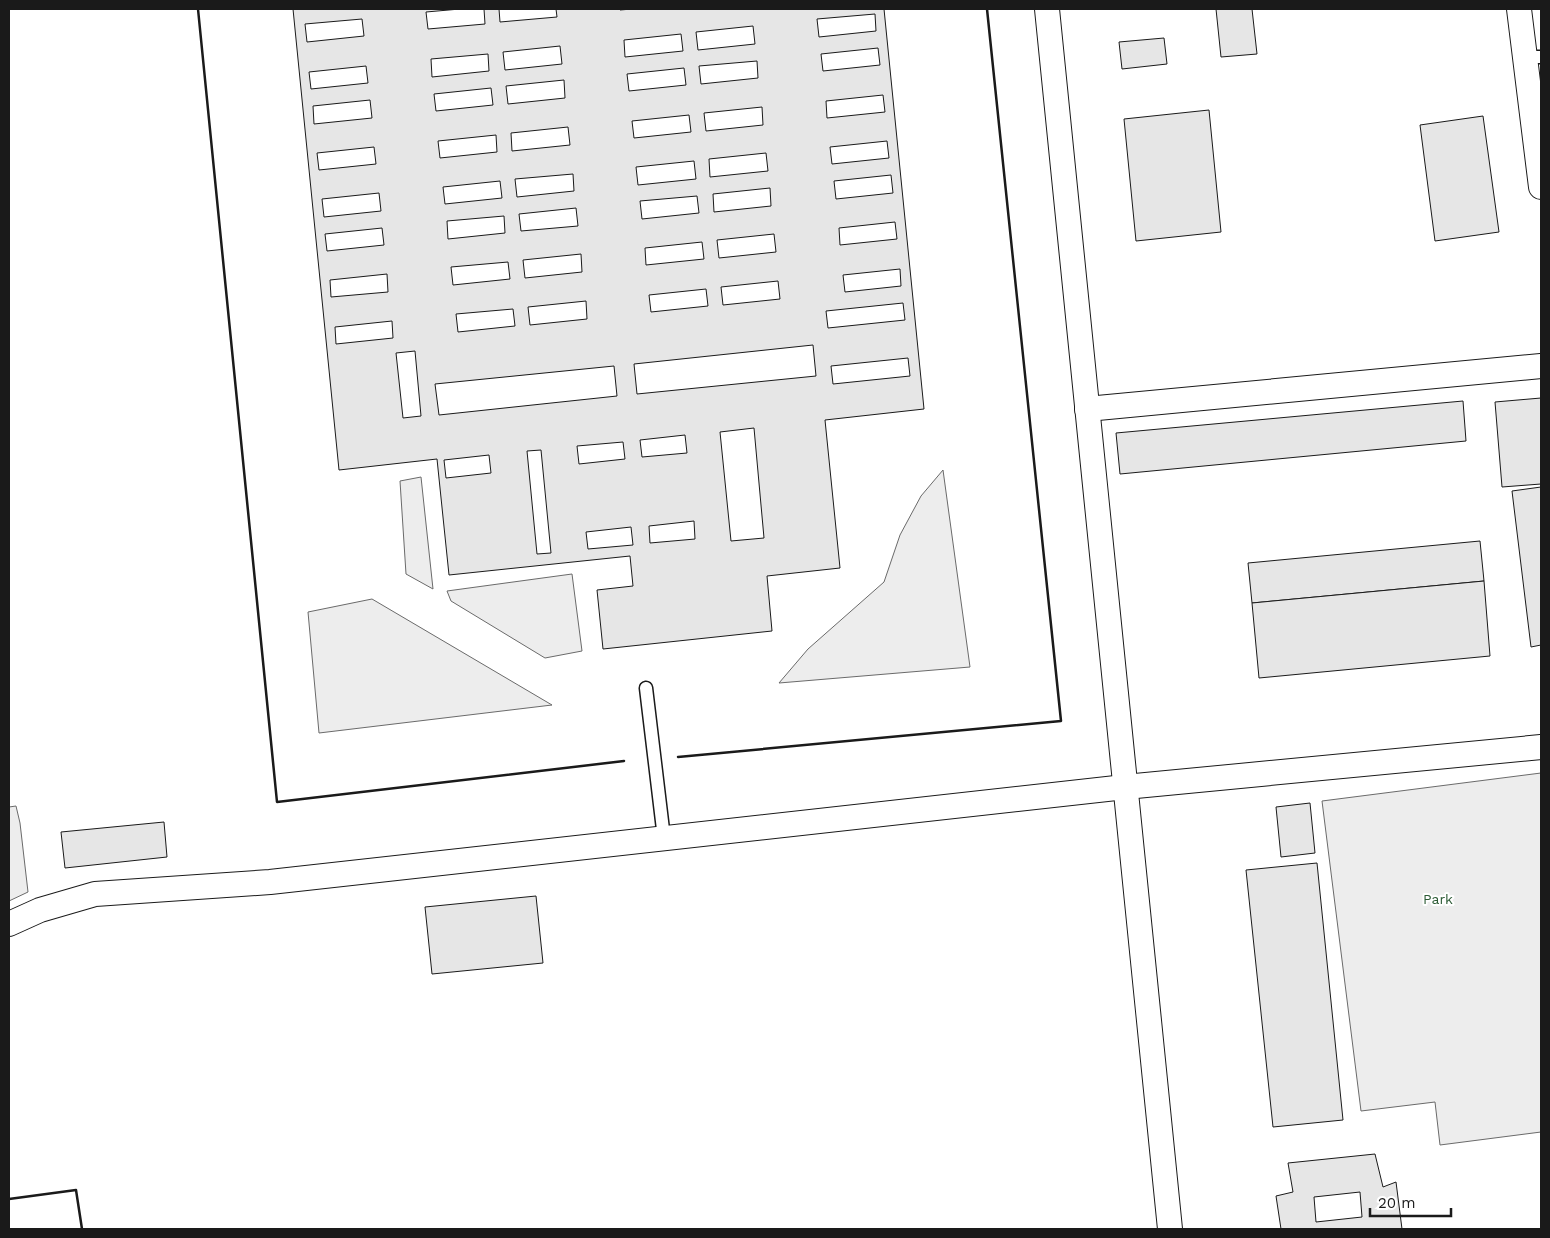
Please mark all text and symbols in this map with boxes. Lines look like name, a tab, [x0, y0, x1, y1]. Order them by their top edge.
park label: Park	[1423, 891, 1453, 907]
scale bar	[1370, 1186, 1451, 1218]
text: 20 m	[1378, 1194, 1416, 1212]

